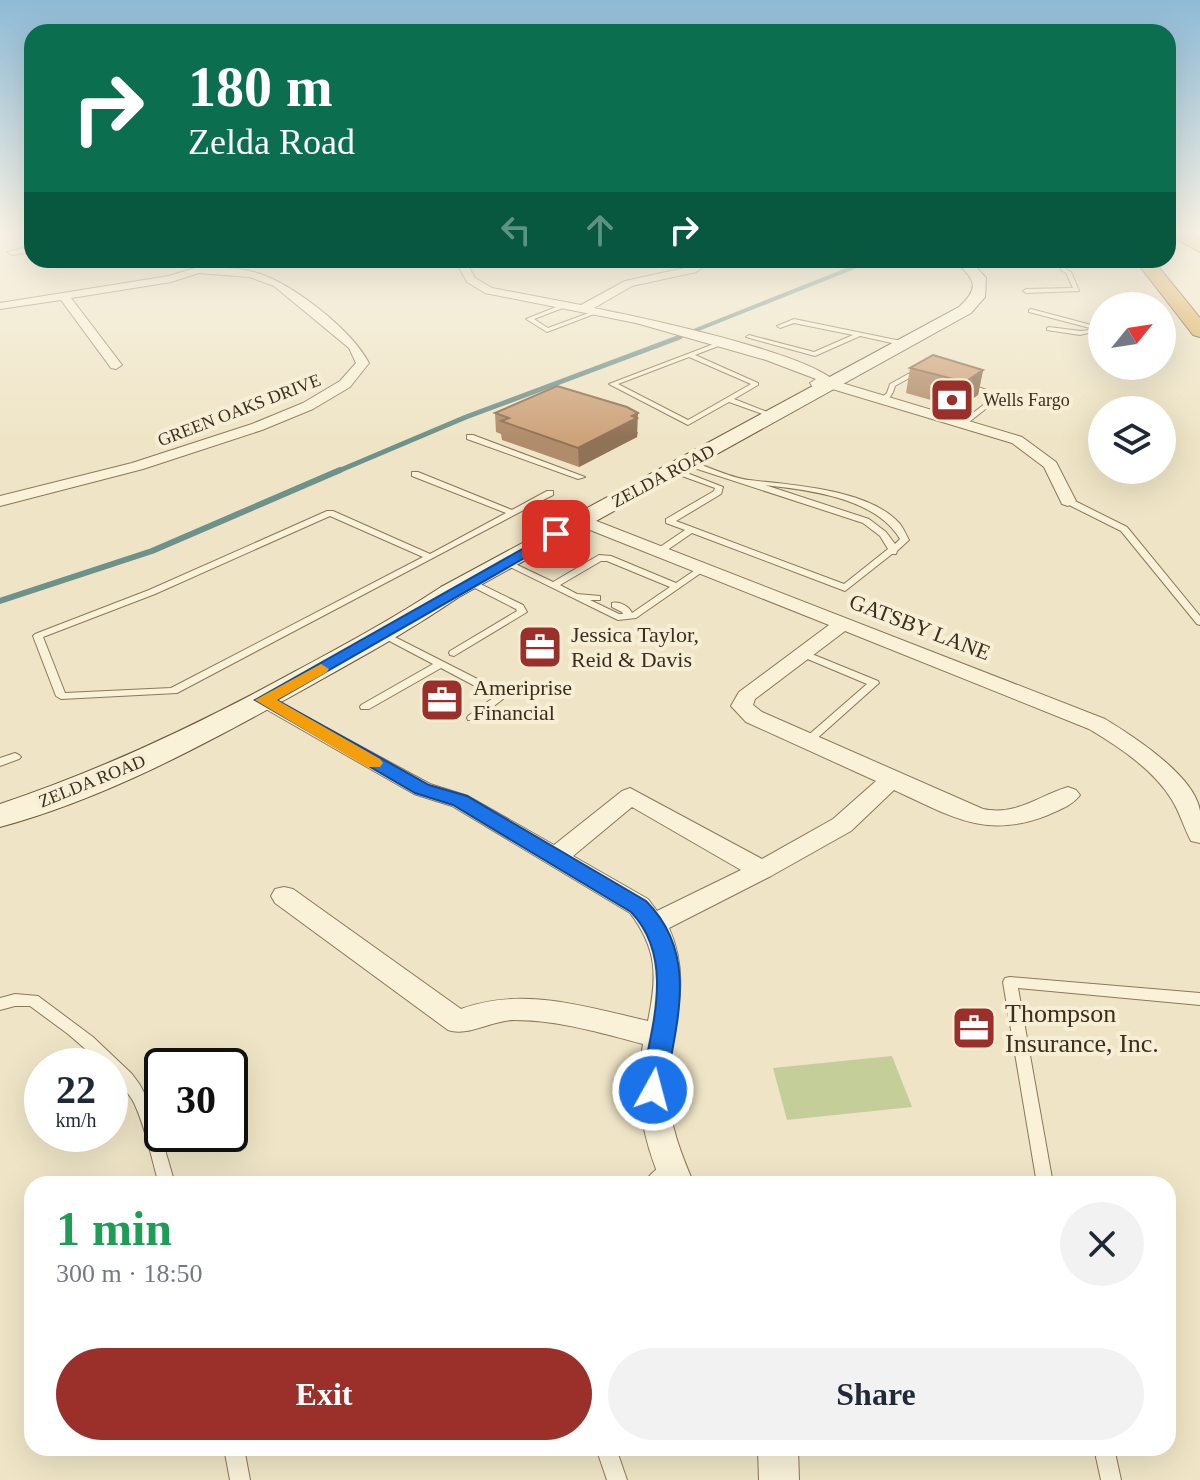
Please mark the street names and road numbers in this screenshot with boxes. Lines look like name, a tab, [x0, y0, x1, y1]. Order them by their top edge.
street label: GREEN OAKS DRIVE	[155, 370, 323, 450]
street label: ZELDA ROAD	[608, 441, 718, 511]
street label: GATSBY LANE	[846, 589, 994, 665]
street label: ZELDA ROAD	[36, 750, 148, 812]

